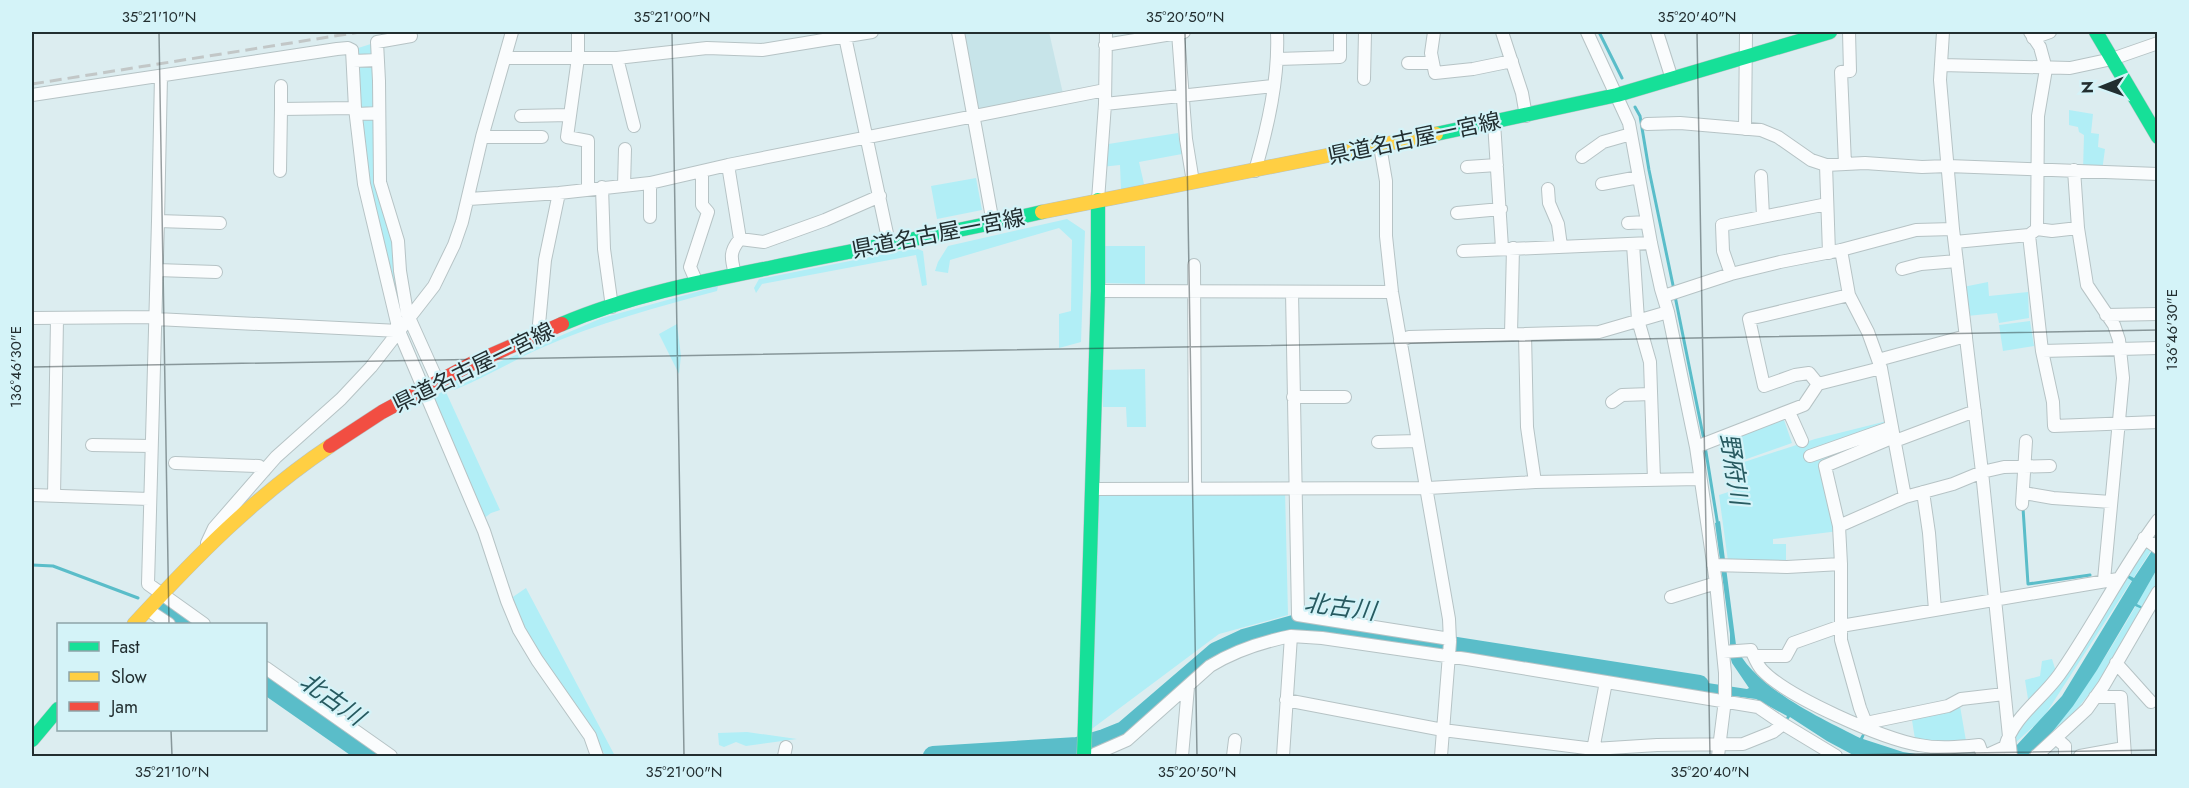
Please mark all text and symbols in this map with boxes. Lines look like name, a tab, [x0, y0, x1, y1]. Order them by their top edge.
text: 35°21'10"N	[122, 6, 196, 28]
text: 35°21'00"N	[634, 6, 710, 28]
text: 35°20'50"N	[1146, 6, 1224, 28]
text: 35°20'40"N	[1658, 6, 1736, 28]
north arrow	[2072, 57, 2132, 117]
text: N	[2076, 81, 2099, 94]
street label: 県道名古屋一宮線	[1325, 104, 1503, 172]
street label: 県道名古屋一宮線	[849, 201, 1027, 265]
text: 136°46'30"E	[2161, 289, 2183, 371]
street label: 県道名古屋一宮線	[387, 314, 559, 420]
text: 136°46'30"E	[5, 326, 27, 408]
water label: 野府川	[1712, 431, 1758, 510]
water label: 北古川	[1302, 585, 1381, 629]
legend	[57, 623, 267, 731]
text: Fast	[111, 634, 140, 660]
text: Slow	[111, 664, 148, 690]
water label: 北古川	[293, 664, 374, 735]
text: Jam	[109, 694, 138, 720]
text: 35°21'10"N	[135, 761, 209, 783]
text: 35°21'00"N	[646, 761, 722, 783]
text: 35°20'50"N	[1158, 761, 1236, 783]
text: 35°20'40"N	[1671, 761, 1749, 783]

